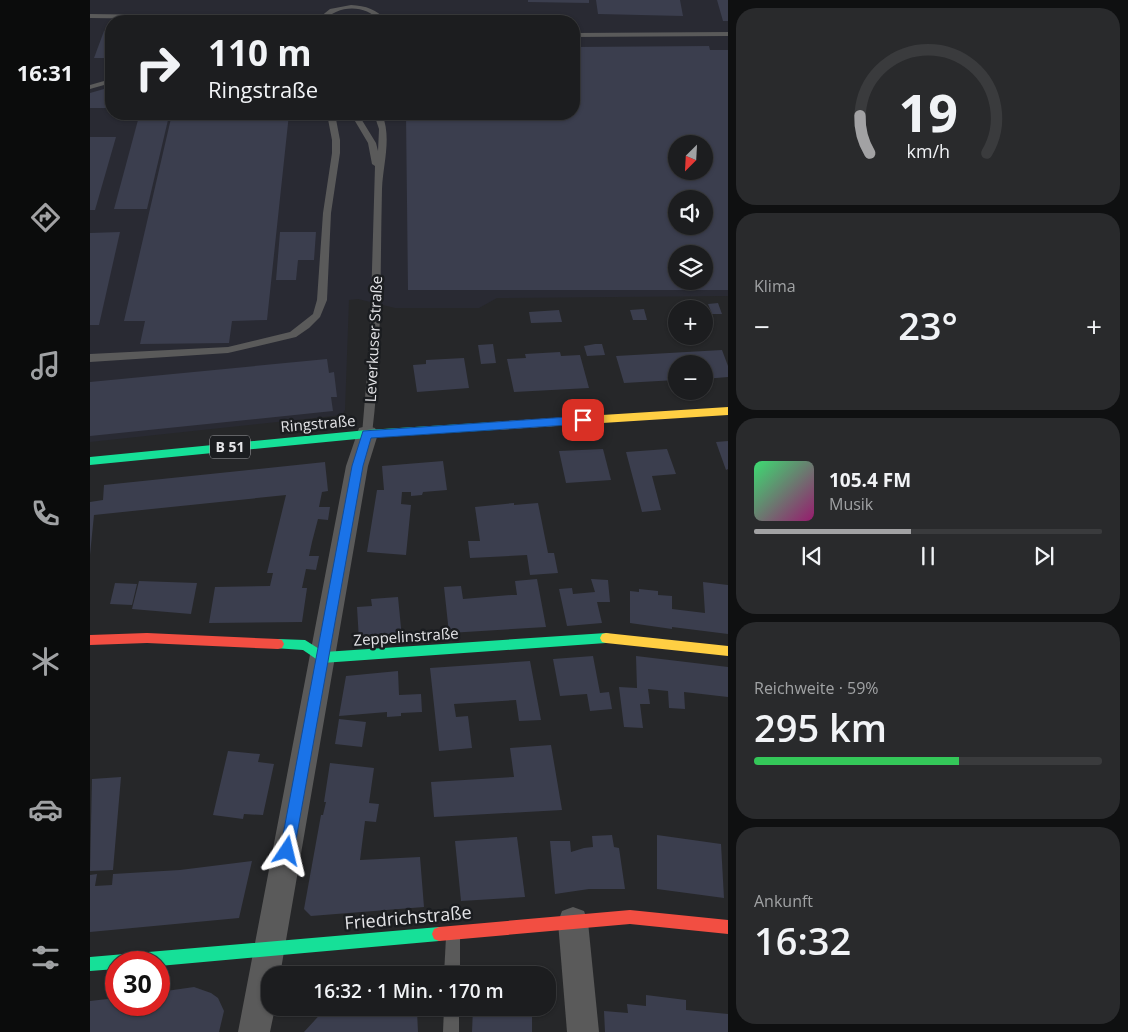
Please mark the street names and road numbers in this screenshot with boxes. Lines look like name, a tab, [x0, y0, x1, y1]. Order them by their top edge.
street label: Leverkuser Straße	[360, 275, 386, 403]
street label: Ringstraße	[280, 410, 356, 436]
road number: B 51	[210, 436, 250, 458]
street label: Zeppelinstraße	[353, 622, 459, 650]
street label: Friedrichstraße	[343, 899, 472, 935]

